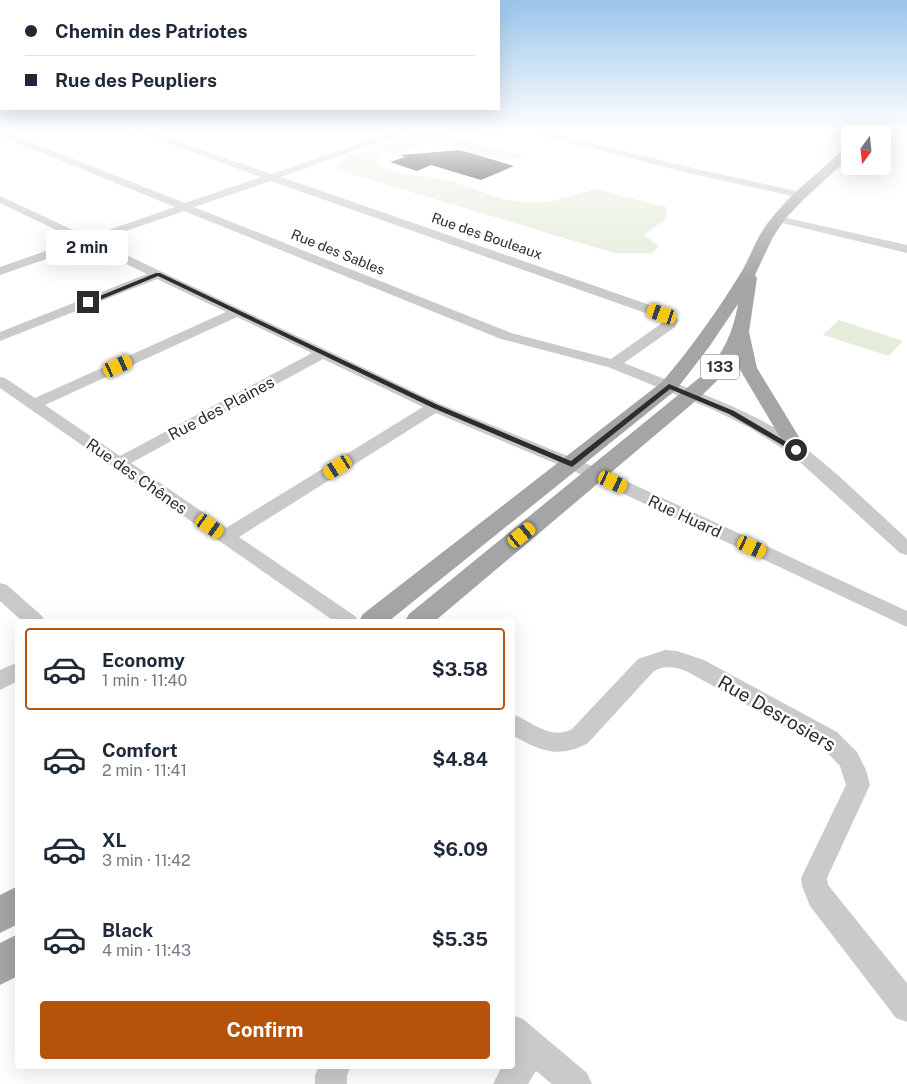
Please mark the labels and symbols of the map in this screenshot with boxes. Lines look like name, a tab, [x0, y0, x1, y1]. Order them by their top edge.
north arrow	[841, 125, 891, 175]
street label: Rue des Bouleaux	[429, 210, 545, 263]
street label: Rue des Sables	[289, 226, 387, 278]
callout: 2 min	[47, 230, 129, 264]
route end	[77, 291, 99, 313]
car	[645, 302, 678, 326]
car	[101, 353, 134, 379]
road number: 133	[701, 354, 739, 380]
street label: Rue des Plaines	[165, 373, 277, 444]
street label: Rue des Chênes	[83, 435, 191, 518]
route start	[785, 439, 807, 461]
car	[321, 453, 354, 481]
car	[596, 469, 629, 495]
street label: Rue Huard	[645, 491, 725, 542]
car	[193, 511, 226, 541]
car	[505, 520, 538, 550]
car	[735, 534, 768, 560]
street label: Rue Desrosiers	[714, 670, 840, 756]

